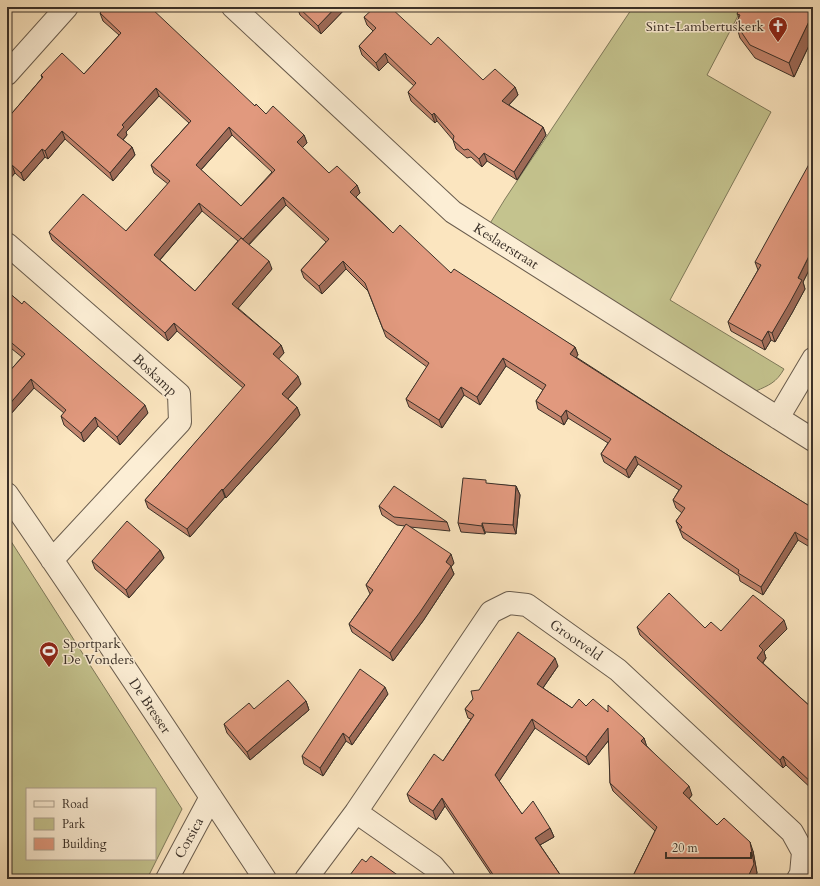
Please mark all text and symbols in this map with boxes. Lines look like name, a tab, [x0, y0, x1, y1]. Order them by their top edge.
church icon: Sint-Lambertuskerk	[767, 15, 789, 43]
place label: Sint-Lambertuskerk	[646, 17, 764, 36]
street label: Keslaerstraat	[470, 219, 543, 274]
street label: Boskamp	[129, 349, 181, 401]
street label: Grootveld	[546, 615, 607, 665]
place label: Sportpark De Vonders	[63, 634, 134, 669]
sports icon: Sportpark De Vonders	[38, 640, 60, 668]
street label: De Bresser	[124, 674, 176, 738]
legend	[26, 788, 156, 860]
text: Road	[62, 796, 89, 812]
street label: Corsica	[170, 814, 208, 862]
text: Park	[62, 816, 86, 832]
scale bar	[666, 834, 751, 860]
text: Building	[62, 836, 107, 852]
text: 20 m	[672, 840, 699, 856]

